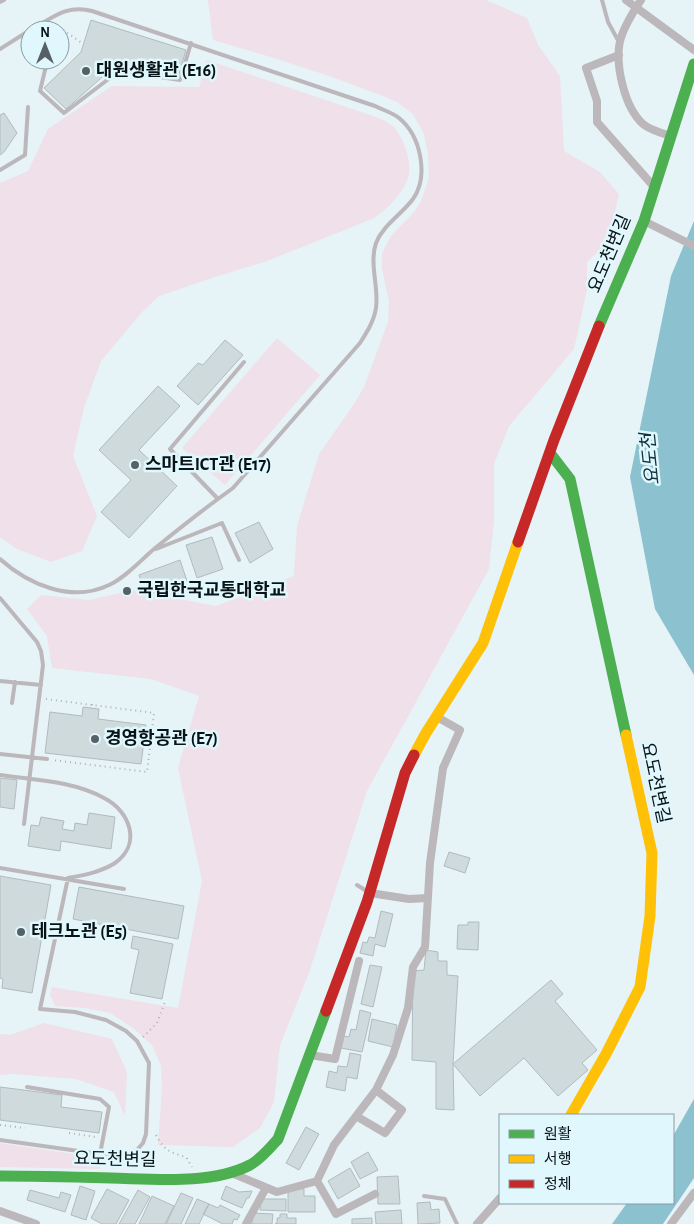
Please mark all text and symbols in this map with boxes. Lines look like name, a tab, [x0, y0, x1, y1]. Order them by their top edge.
north arrow	[20, 20, 70, 70]
text: N	[40, 26, 50, 40]
place label: 대원생활관 (E16)	[96, 60, 217, 80]
marker: 대원생활관 (E16)	[80, 65, 92, 77]
street label: 요도천변길	[585, 212, 634, 296]
water label: 요도천	[638, 430, 663, 486]
place label: 스마트ICT관 (E17)	[145, 455, 272, 474]
marker: 스마트ICT관 (E17)	[129, 459, 141, 471]
place label: 국립한국교통대학교	[137, 580, 286, 600]
marker: 국립한국교통대학교	[121, 585, 133, 597]
place label: 경영항공관 (E7)	[105, 728, 218, 748]
marker: 경영항공관 (E7)	[89, 733, 101, 745]
street label: 요도천변길	[638, 740, 673, 825]
place label: 테크노관 (E5)	[31, 922, 128, 941]
marker: 테크노관 (E5)	[15, 926, 27, 938]
legend	[499, 1114, 674, 1204]
text: 원활	[544, 1126, 572, 1142]
street label: 요도천변길	[73, 1149, 157, 1170]
text: 서행	[544, 1151, 572, 1167]
text: 정체	[544, 1176, 572, 1192]

